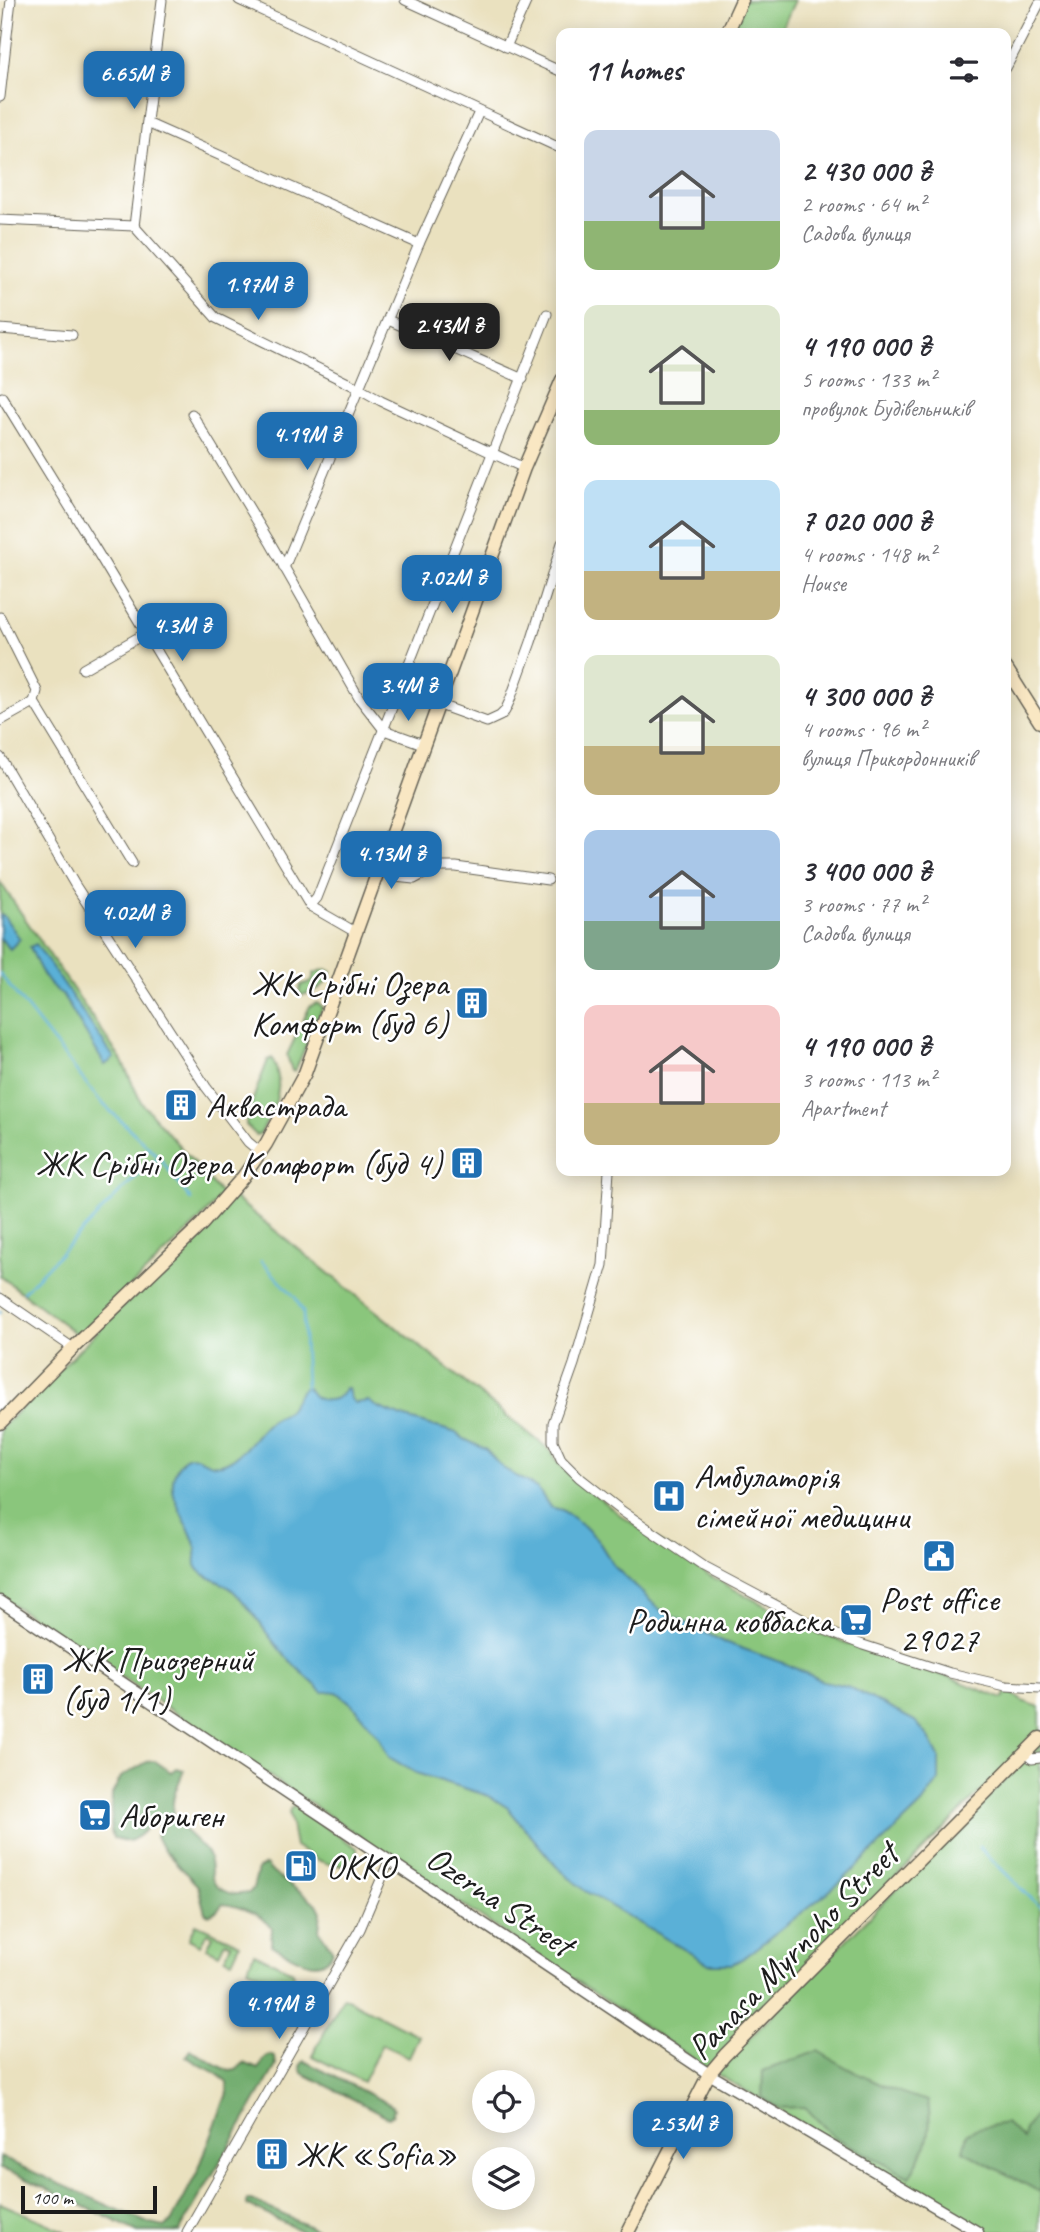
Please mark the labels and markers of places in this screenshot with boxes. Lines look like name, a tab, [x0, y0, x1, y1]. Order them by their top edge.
pin: 6.65M ₴	[69, 52, 199, 111]
pin: 1.97M ₴	[193, 262, 323, 322]
pin: 2.43M ₴	[384, 304, 514, 363]
pin: 4.19M ₴	[242, 412, 372, 472]
pin: 7.02M ₴	[387, 556, 517, 615]
pin: 4.3M ₴	[125, 604, 239, 663]
pin: 3.4M ₴	[351, 664, 465, 723]
pin: 4.13M ₴	[326, 832, 456, 891]
pin: 4.02M ₴	[70, 890, 200, 950]
place label: ЖК Срібні Озера Комфорт (буд 6)	[251, 961, 450, 1046]
building icon: ЖК Срібні Озера Комфорт (буд 6)	[453, 984, 491, 1022]
place label: Аквастрада	[206, 1083, 348, 1128]
building icon: Аквастрада	[162, 1086, 200, 1124]
place label: ЖК Срібні Озера Комфорт (буд 4)	[36, 1141, 444, 1186]
building icon: ЖК Срібні Озера Комфорт (буд 4)	[448, 1144, 486, 1182]
place label: Амбулаторія сімейної медицини	[694, 1454, 911, 1539]
hospital icon: Амбулаторія сімейної медицини	[650, 1477, 688, 1515]
public building icon: Post office 29027	[920, 1537, 958, 1575]
place label: Post office 29027	[879, 1577, 1001, 1662]
place label: Родинна ковбаска	[627, 1598, 835, 1643]
supermarket icon: Родинна ковбаска	[837, 1601, 875, 1639]
place label: ЖК Приозерний (буд 1/1)	[62, 1637, 256, 1722]
building icon: ЖК Приозерний (буд 1/1)	[19, 1660, 57, 1698]
place label: Абориген	[119, 1793, 226, 1838]
supermarket icon: Абориген	[76, 1796, 114, 1834]
place label: OKKO	[326, 1844, 399, 1889]
fuel station icon: OKKO	[282, 1847, 320, 1885]
pin: 4.19M ₴	[214, 1982, 344, 2041]
pin: 2.53M ₴	[618, 2102, 748, 2161]
place label: ЖК «Sofia»	[296, 2132, 457, 2177]
building icon: ЖК «Sofia»	[253, 2135, 291, 2173]

